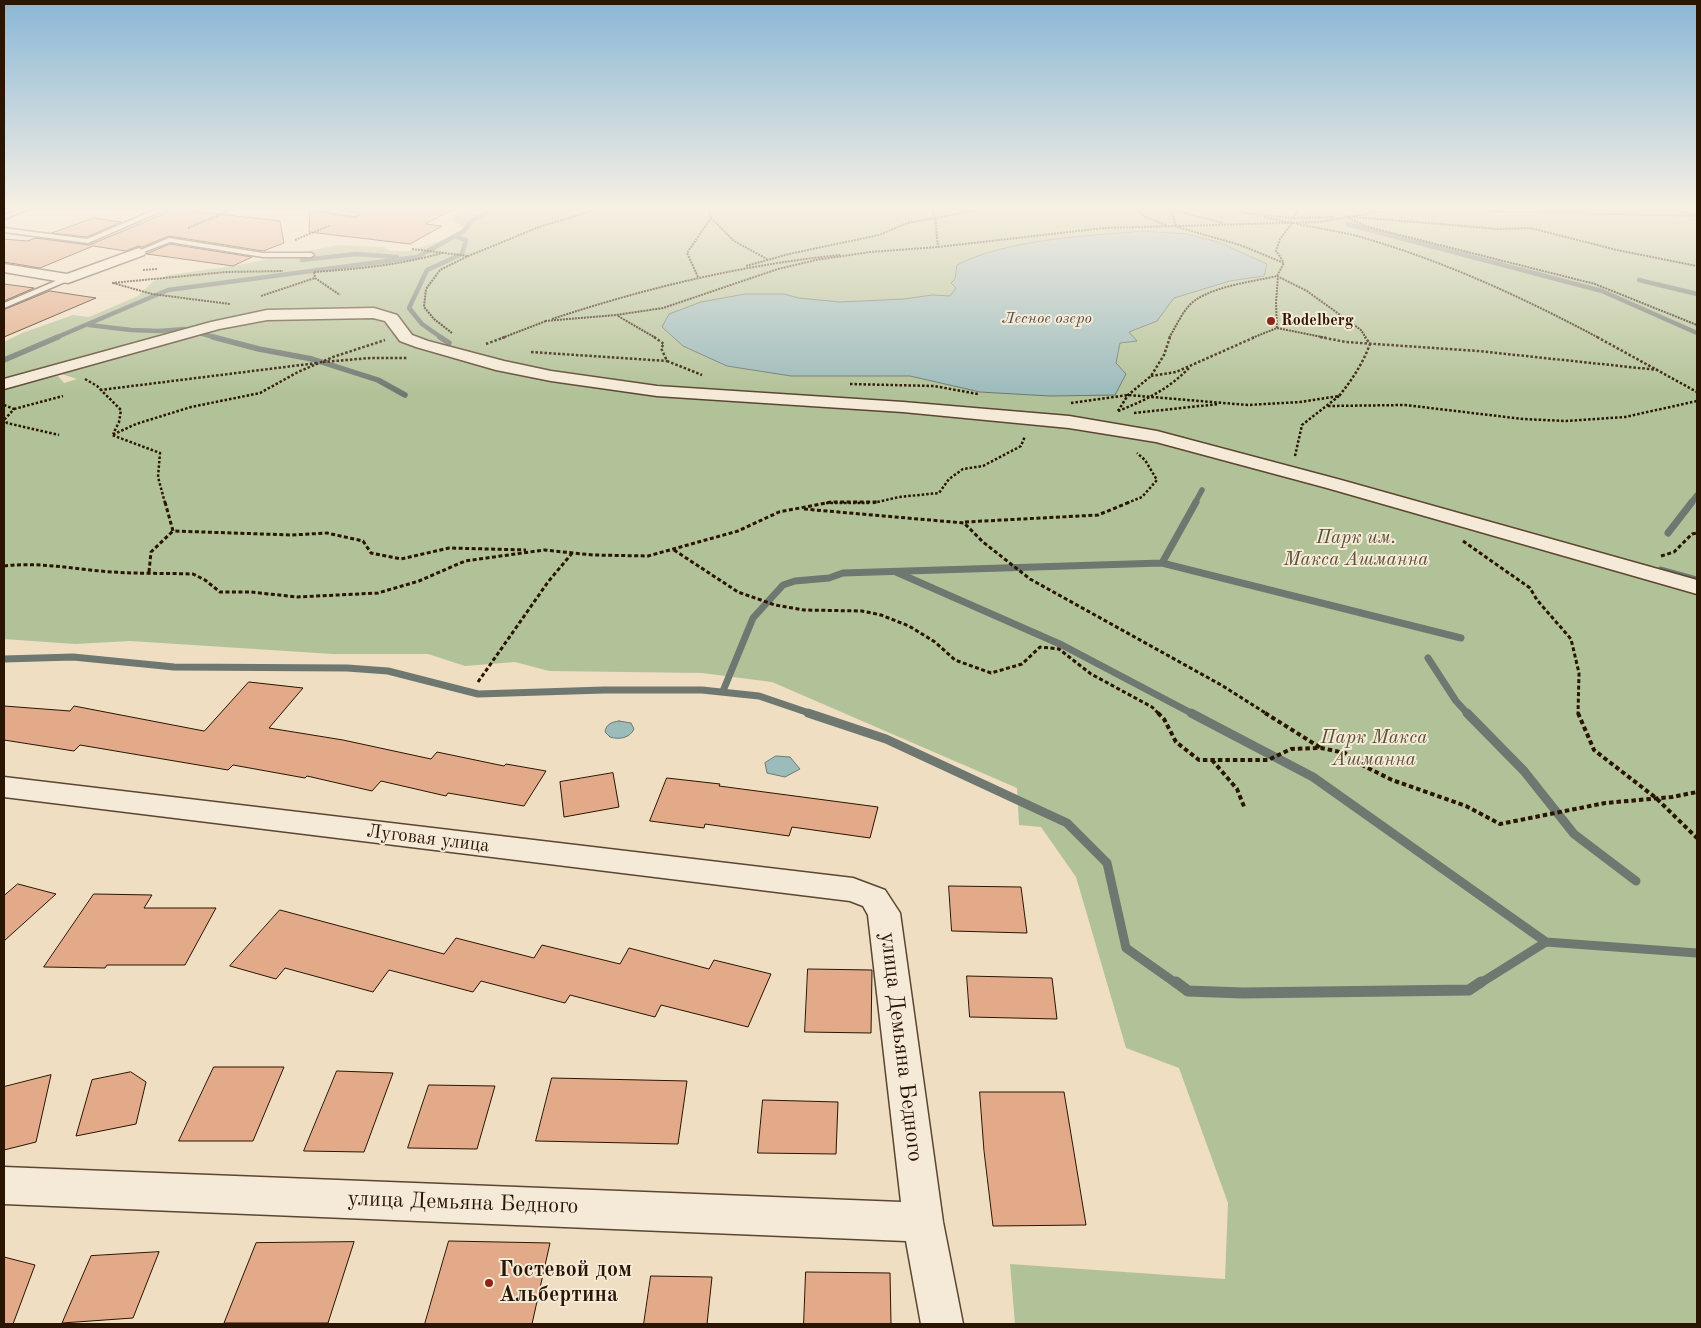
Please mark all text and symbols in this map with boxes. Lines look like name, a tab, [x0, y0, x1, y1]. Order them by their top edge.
water label: Лесное озеро	[1002, 309, 1092, 329]
place label: Rodelberg	[1281, 311, 1354, 331]
marker: Rodelberg	[1265, 315, 1277, 327]
park label: Парк им. Макса Ашманна	[1284, 527, 1428, 571]
park label: Парк Макса Ашманна	[1321, 727, 1427, 771]
street label: Луговая улица	[365, 820, 491, 858]
street label: улица Демьяна Бедного	[874, 931, 928, 1163]
street label: улица Демьяна Бедного	[347, 1186, 579, 1220]
place label: Гостевой дом Альбертина	[499, 1257, 632, 1308]
marker: Гостевой дом Альбертина	[483, 1277, 495, 1289]

